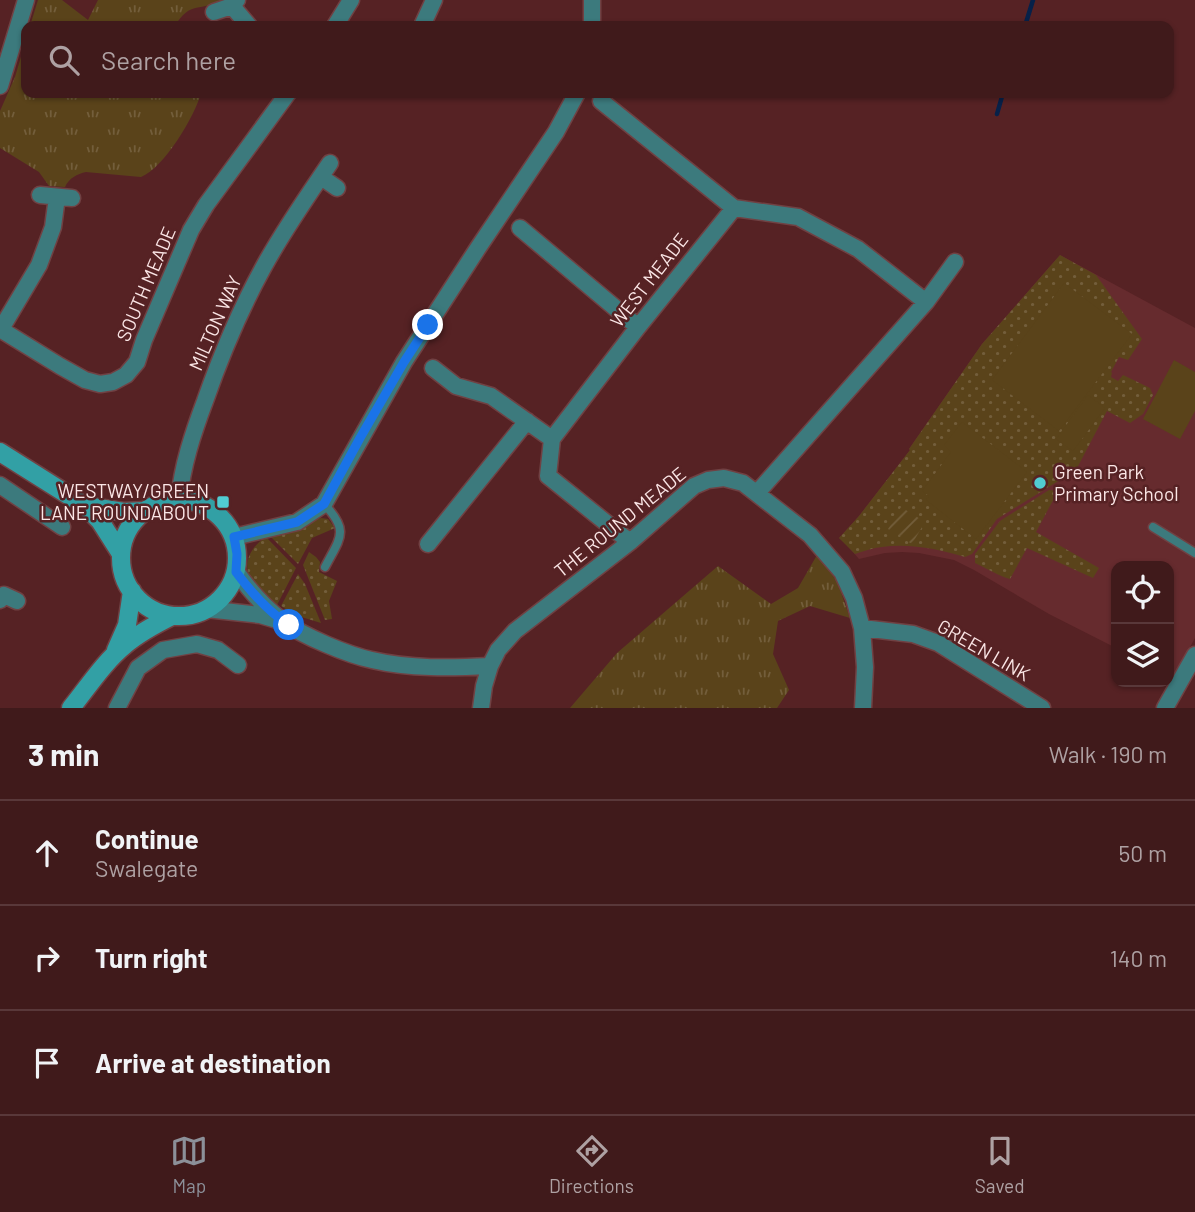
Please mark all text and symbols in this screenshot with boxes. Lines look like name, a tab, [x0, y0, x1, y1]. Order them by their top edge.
search box	[21, 21, 1174, 98]
icon: search	[45, 41, 83, 79]
text: Search here	[101, 44, 236, 75]
street label: SOUTH MEADE	[111, 223, 180, 345]
street label: WEST MEADE	[605, 228, 692, 331]
street label: MILTON WAY	[183, 271, 246, 374]
route end	[412, 309, 443, 340]
place label: Green Park Primary School	[1054, 460, 1179, 505]
street label: THE ROUND MEADE	[549, 462, 690, 582]
marker: Green Park Primary School	[1032, 475, 1048, 491]
place label: WESTWAY/GREEN LANE ROUNDABOUT	[40, 479, 209, 524]
marker: WESTWAY/GREEN LANE ROUNDABOUT	[215, 494, 231, 510]
map controls	[1111, 561, 1174, 687]
button: locate	[1111, 561, 1174, 624]
route start	[273, 609, 304, 640]
street label: GREEN LINK	[934, 614, 1035, 685]
button: layers	[1111, 624, 1174, 687]
text: 3 min	[28, 736, 99, 772]
text: Walk · 190 m	[1049, 740, 1167, 768]
text: Continue	[95, 823, 199, 854]
icon: ahead	[28, 834, 66, 872]
text: 50 m	[1119, 839, 1167, 867]
text: Swalegate	[95, 854, 198, 882]
icon: right	[28, 939, 66, 977]
text: Turn right	[95, 942, 208, 973]
text: 140 m	[1110, 944, 1167, 972]
icon: arrive	[28, 1044, 66, 1082]
text: Arrive at destination	[95, 1047, 331, 1078]
tab: Map	[170, 1132, 208, 1197]
tab: Directions	[549, 1132, 634, 1197]
tab: Saved	[975, 1132, 1025, 1197]

